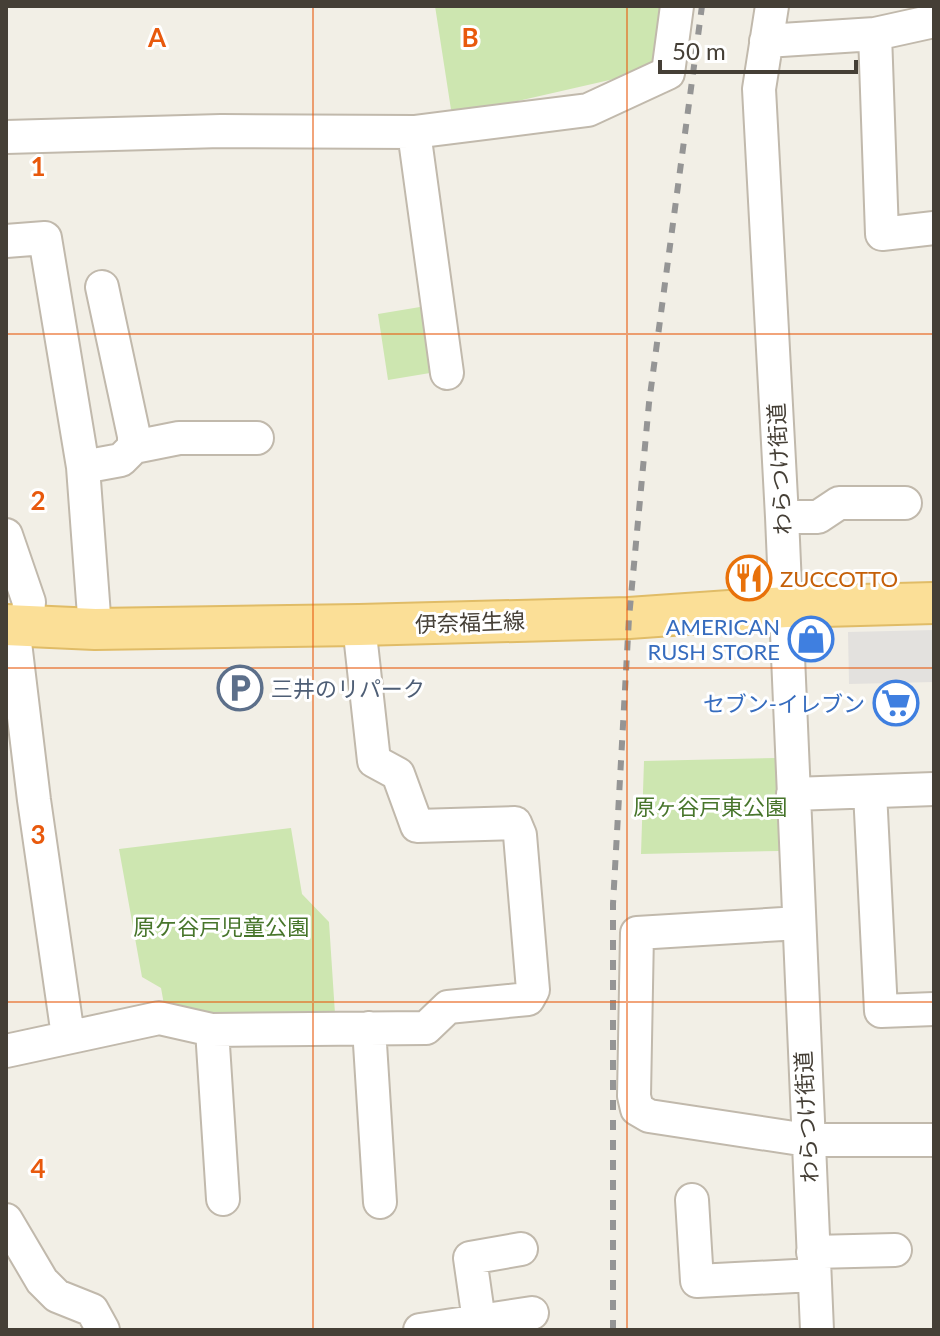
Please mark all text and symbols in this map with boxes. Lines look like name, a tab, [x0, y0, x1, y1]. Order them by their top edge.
text: A	[147, 21, 167, 53]
text: B	[461, 21, 479, 53]
scale bar	[660, 24, 856, 74]
text: 50 m	[672, 36, 726, 65]
text: 1	[30, 150, 46, 182]
street label: わらつけ街道	[762, 402, 796, 536]
text: 2	[30, 484, 46, 516]
restaurant icon: ZUCCOTTO	[725, 554, 773, 602]
place label: ZUCCOTTO	[780, 565, 898, 592]
street label: 伊奈福生線	[415, 607, 525, 637]
place label: AMERICAN RUSH STORE	[647, 613, 780, 665]
shop icon: AMERICAN RUSH STORE	[787, 615, 835, 663]
parking icon: 三井のリパーク	[216, 664, 264, 712]
place label: 三井のリパーク	[271, 675, 425, 702]
supermarket icon: セブン-イレブン	[872, 679, 920, 727]
place label: セブン-イレブン	[703, 690, 865, 717]
park label: 原ヶ谷戸東公園	[633, 793, 787, 820]
text: 3	[30, 818, 46, 850]
park label: 原ケ谷戸児童公園	[133, 913, 309, 940]
street label: わらつけ街道	[789, 1050, 823, 1184]
text: 4	[30, 1152, 46, 1184]

